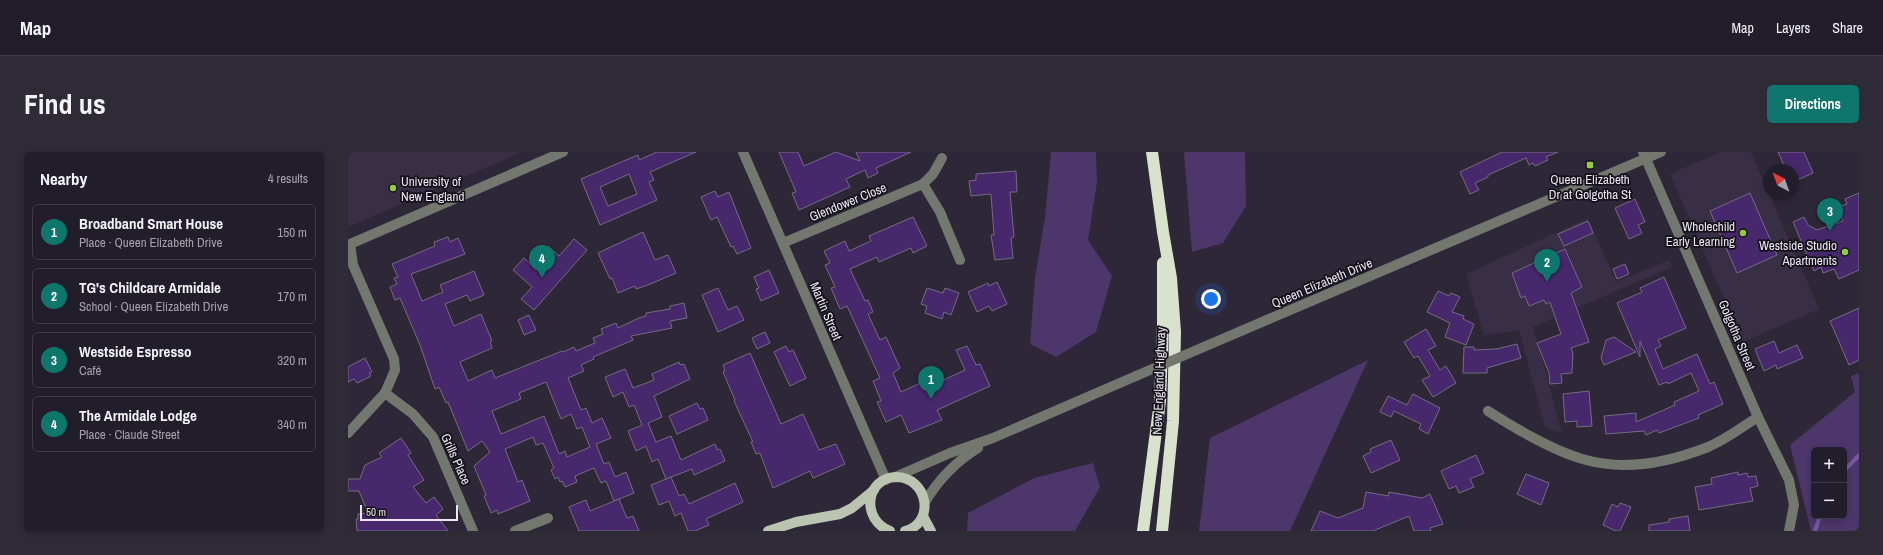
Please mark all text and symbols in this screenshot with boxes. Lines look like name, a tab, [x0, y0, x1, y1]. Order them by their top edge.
text: Map	[20, 15, 51, 41]
text: Map	[1732, 19, 1754, 37]
text: Layers	[1776, 19, 1810, 37]
text: Share	[1832, 19, 1863, 37]
text: Find us	[24, 85, 106, 123]
button: Directions	[1767, 85, 1859, 123]
marker: Queen Elizabeth Dr at Golgotha St	[1585, 160, 1595, 170]
north arrow	[1763, 164, 1799, 200]
text: Nearby	[40, 167, 87, 190]
text: 4 results	[268, 170, 308, 187]
place label: Queen Elizabeth Dr at Golgotha St	[1549, 171, 1631, 203]
place label: University of New England	[401, 173, 464, 205]
street label: Glendower Close	[807, 179, 889, 225]
marker: University of New England	[388, 183, 398, 193]
pin: 3	[1817, 198, 1843, 231]
text: Broadband Smart House	[79, 213, 223, 234]
place label: Wholechild Early Learning	[1666, 218, 1735, 250]
text: 1	[51, 224, 57, 241]
text: 150 m	[277, 224, 307, 241]
marker: Wholechild Early Learning	[1738, 228, 1748, 238]
text: Place · Queen Elizabeth Drive	[79, 234, 222, 251]
place label: Westside Studio Apartments	[1759, 237, 1837, 269]
pin: 4	[529, 245, 555, 278]
marker: Westside Studio Apartments	[1840, 247, 1850, 257]
pin: 2	[1534, 249, 1560, 282]
street label: Queen Elizabeth Drive	[1269, 254, 1375, 312]
text: TG's Childcare Armidale	[79, 277, 221, 298]
street label: Martin Street	[806, 279, 846, 343]
text: 2	[51, 288, 57, 305]
text: 170 m	[277, 288, 307, 305]
your location	[1201, 289, 1221, 309]
street label: Golgotha Street	[1715, 297, 1759, 373]
text: School · Queen Elizabeth Drive	[79, 298, 228, 315]
street label: New England Highway	[1149, 326, 1169, 435]
text: Westside Espresso	[79, 341, 192, 362]
text: 3	[51, 352, 57, 369]
text: 320 m	[277, 352, 307, 369]
text: Café	[79, 362, 102, 379]
pin: 1	[918, 366, 944, 399]
text: The Armidale Lodge	[79, 405, 197, 426]
text: 4	[51, 416, 57, 433]
text: 340 m	[277, 416, 307, 433]
text: Place · Claude Street	[79, 426, 180, 443]
street label: Grills Place	[437, 431, 475, 487]
map controls	[1811, 447, 1847, 519]
button: +	[1811, 447, 1847, 483]
button: −	[1811, 483, 1847, 519]
scale bar	[360, 503, 458, 522]
text: 50 m	[366, 505, 386, 519]

